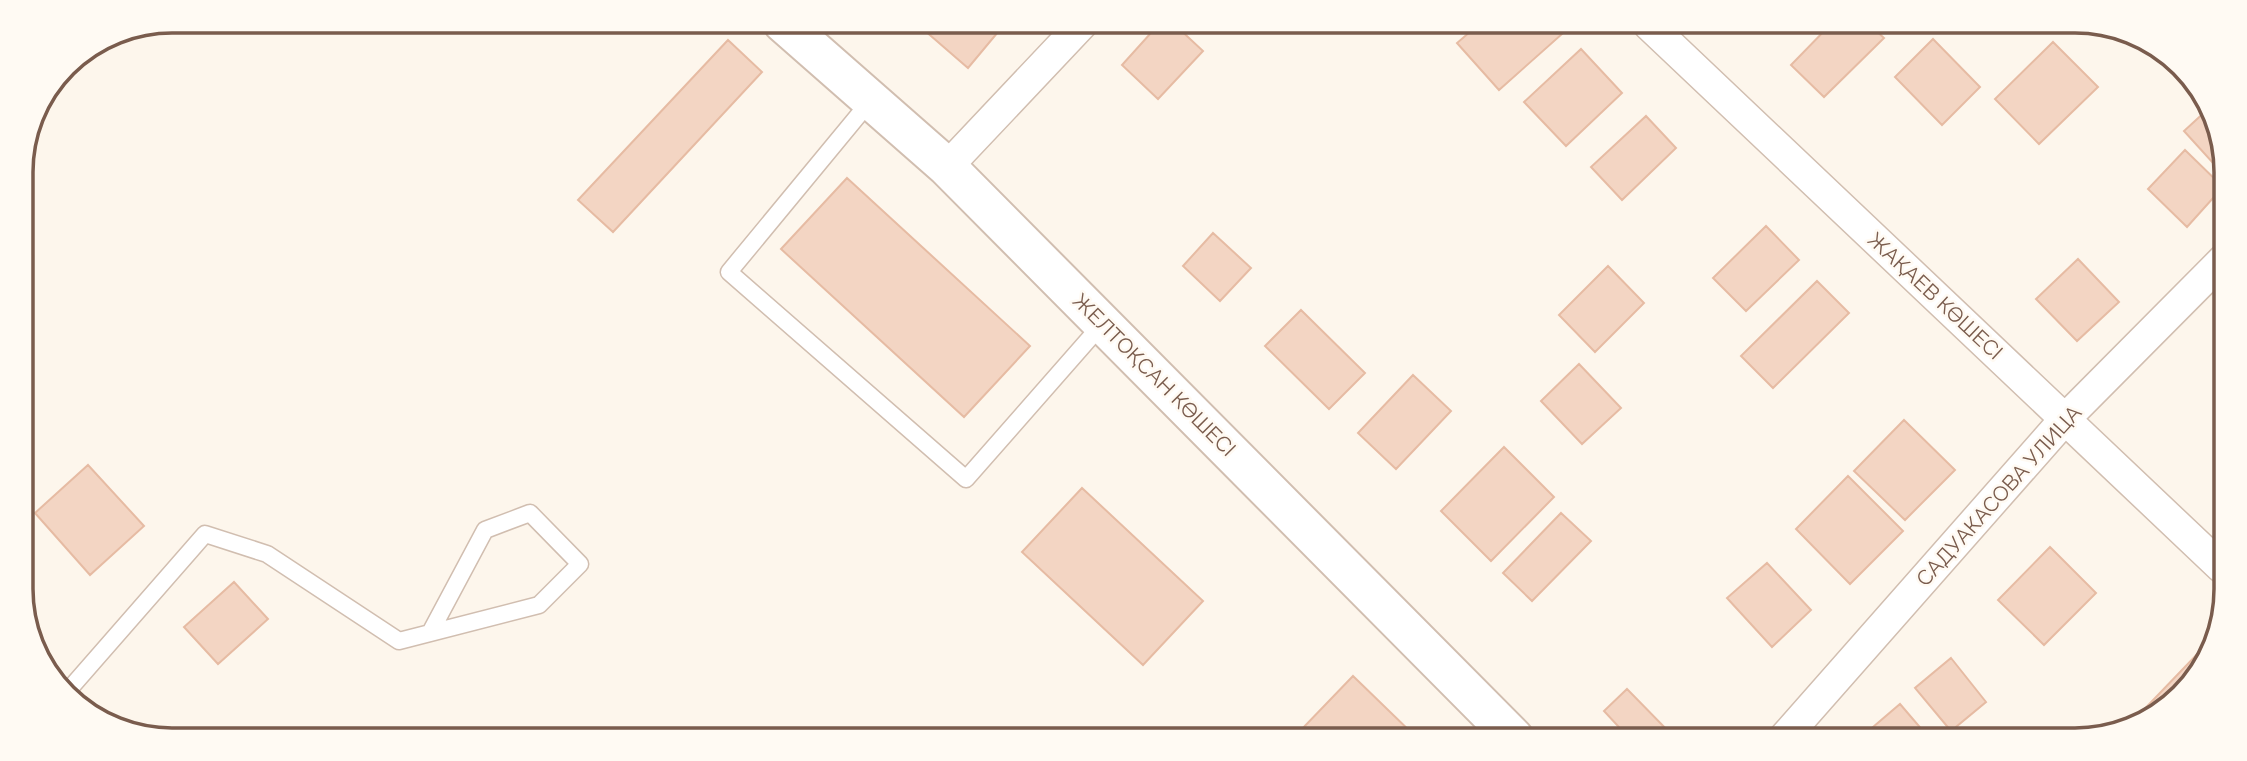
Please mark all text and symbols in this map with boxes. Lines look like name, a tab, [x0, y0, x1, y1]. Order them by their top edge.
street label: ЖАҚАЕВ КӨШЕСІ	[1863, 227, 2008, 365]
street label: ЖЕЛТОҚСАН КӨШЕСІ	[1068, 288, 1241, 461]
street label: САДУАКАСОВА УЛИЦА	[1911, 400, 2086, 591]

